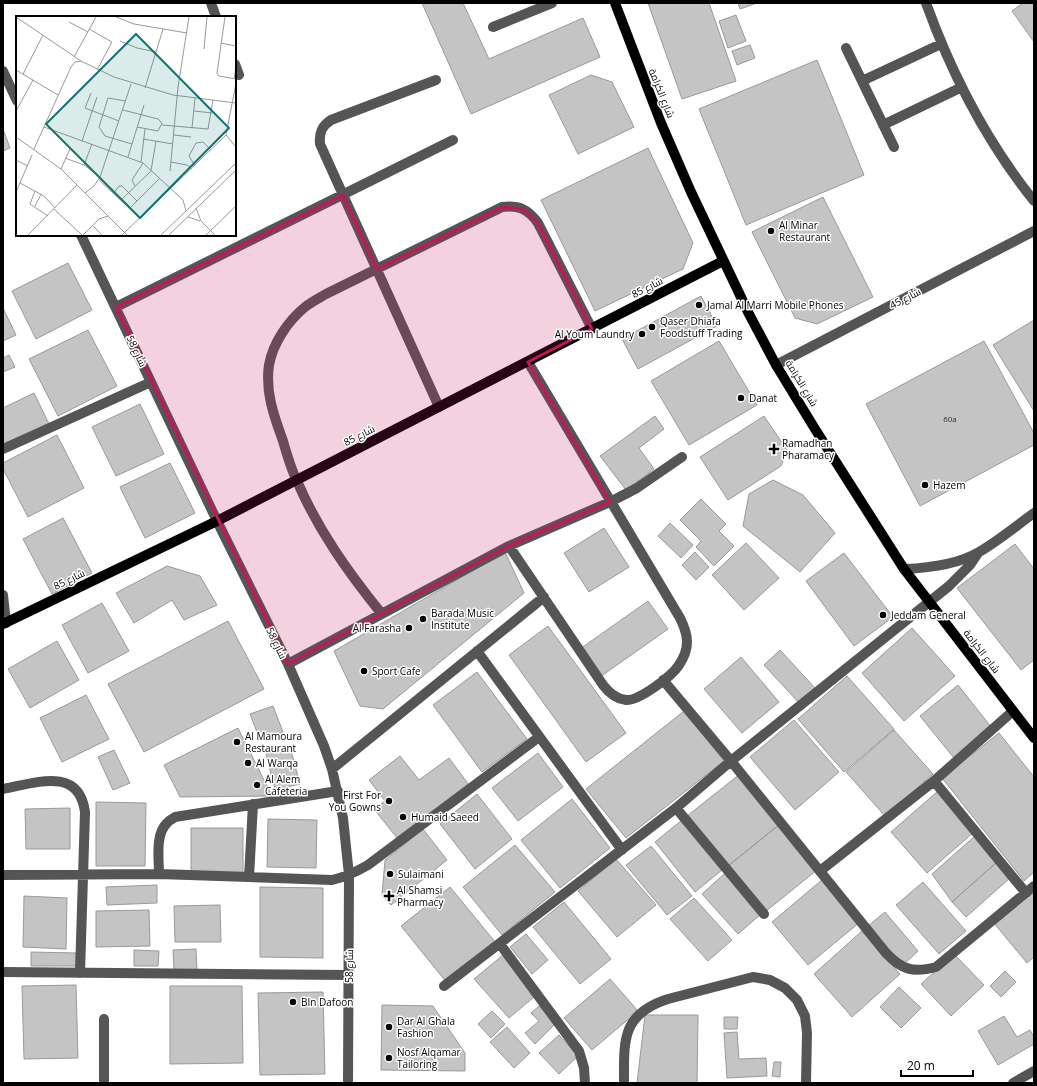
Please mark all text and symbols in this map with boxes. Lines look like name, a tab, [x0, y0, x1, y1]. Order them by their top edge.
inset map	[16, 16, 236, 236]
street label: شارع الكرامة	[646, 66, 678, 120]
place label: Al Minar Restaurant	[779, 218, 831, 244]
marker: Al Minar Restaurant	[766, 226, 776, 236]
street label: شارع 85	[629, 273, 665, 301]
street label: شارع 45	[887, 284, 923, 312]
place label: Jamal Al Marri Mobile Phones	[706, 298, 844, 312]
marker: Jamal Al Marri Mobile Phones	[694, 300, 704, 310]
place label: Qaser Dhiafa Foodstuff Trading	[660, 314, 743, 340]
marker: Qaser Dhiafa Foodstuff Trading	[647, 322, 657, 332]
place label: Al Youm Laundry	[555, 327, 635, 341]
marker: Al Youm Laundry	[637, 329, 647, 339]
street label: شارع 58	[124, 333, 150, 369]
street label: شارع الكرامة	[783, 357, 821, 409]
place label: Danat	[749, 391, 778, 405]
marker: Danat	[736, 393, 746, 403]
house number: 60a	[943, 413, 957, 424]
street label: شارع 85	[341, 421, 377, 449]
place label: Ramadhan Pharamacy	[782, 436, 835, 462]
marker: Ramadhan Pharamacy	[769, 444, 779, 454]
place label: Hazem	[933, 478, 966, 492]
marker: Hazem	[920, 480, 930, 490]
street label: شارع 85	[51, 565, 87, 593]
place label: Barada Music Institute	[431, 606, 494, 632]
place label: Jeddam General	[890, 608, 966, 622]
marker: Jeddam General	[878, 610, 888, 620]
marker: Barada Music Institute	[418, 614, 428, 624]
place label: Al Farasha	[353, 621, 401, 635]
marker: Al Farasha	[404, 623, 414, 633]
street label: شارع 58	[263, 625, 291, 661]
street label: شارع الكرامة	[961, 626, 1003, 676]
place label: Sport Cafe	[372, 664, 421, 678]
marker: Sport Cafe	[359, 666, 369, 676]
place label: Al Mamoura Restaurant	[245, 729, 302, 755]
marker: Al Mamoura Restaurant	[232, 737, 242, 747]
place label: Al Warqa	[256, 756, 298, 770]
marker: Al Warqa	[243, 758, 253, 768]
place label: Al Alem Cafeteria	[265, 772, 307, 798]
marker: Al Alem Cafeteria	[252, 780, 262, 790]
place label: First For You Gowns	[329, 788, 381, 814]
marker: First For You Gowns	[384, 796, 394, 806]
place label: Humaid Saeed	[411, 810, 479, 824]
marker: Humaid Saeed	[398, 812, 408, 822]
place label: Sulaimani	[398, 867, 444, 881]
marker: Sulaimani	[385, 869, 395, 879]
place label: Al Shamsi Pharmacy	[397, 883, 444, 909]
marker: Al Shamsi Pharmacy	[384, 891, 394, 901]
street label: شارع 58	[342, 949, 356, 983]
place label: BIn Dafoon	[301, 995, 353, 1009]
marker: BIn Dafoon	[288, 997, 298, 1007]
place label: Dar Al Ghala Fashion	[397, 1014, 455, 1040]
marker: Dar Al Ghala Fashion	[384, 1022, 394, 1032]
place label: Nosf Alqamar Tailoring	[397, 1045, 461, 1071]
scale bar	[901, 1052, 973, 1078]
marker: Nosf Alqamar Tailoring	[384, 1053, 394, 1063]
text: 20 m	[907, 1057, 935, 1074]

